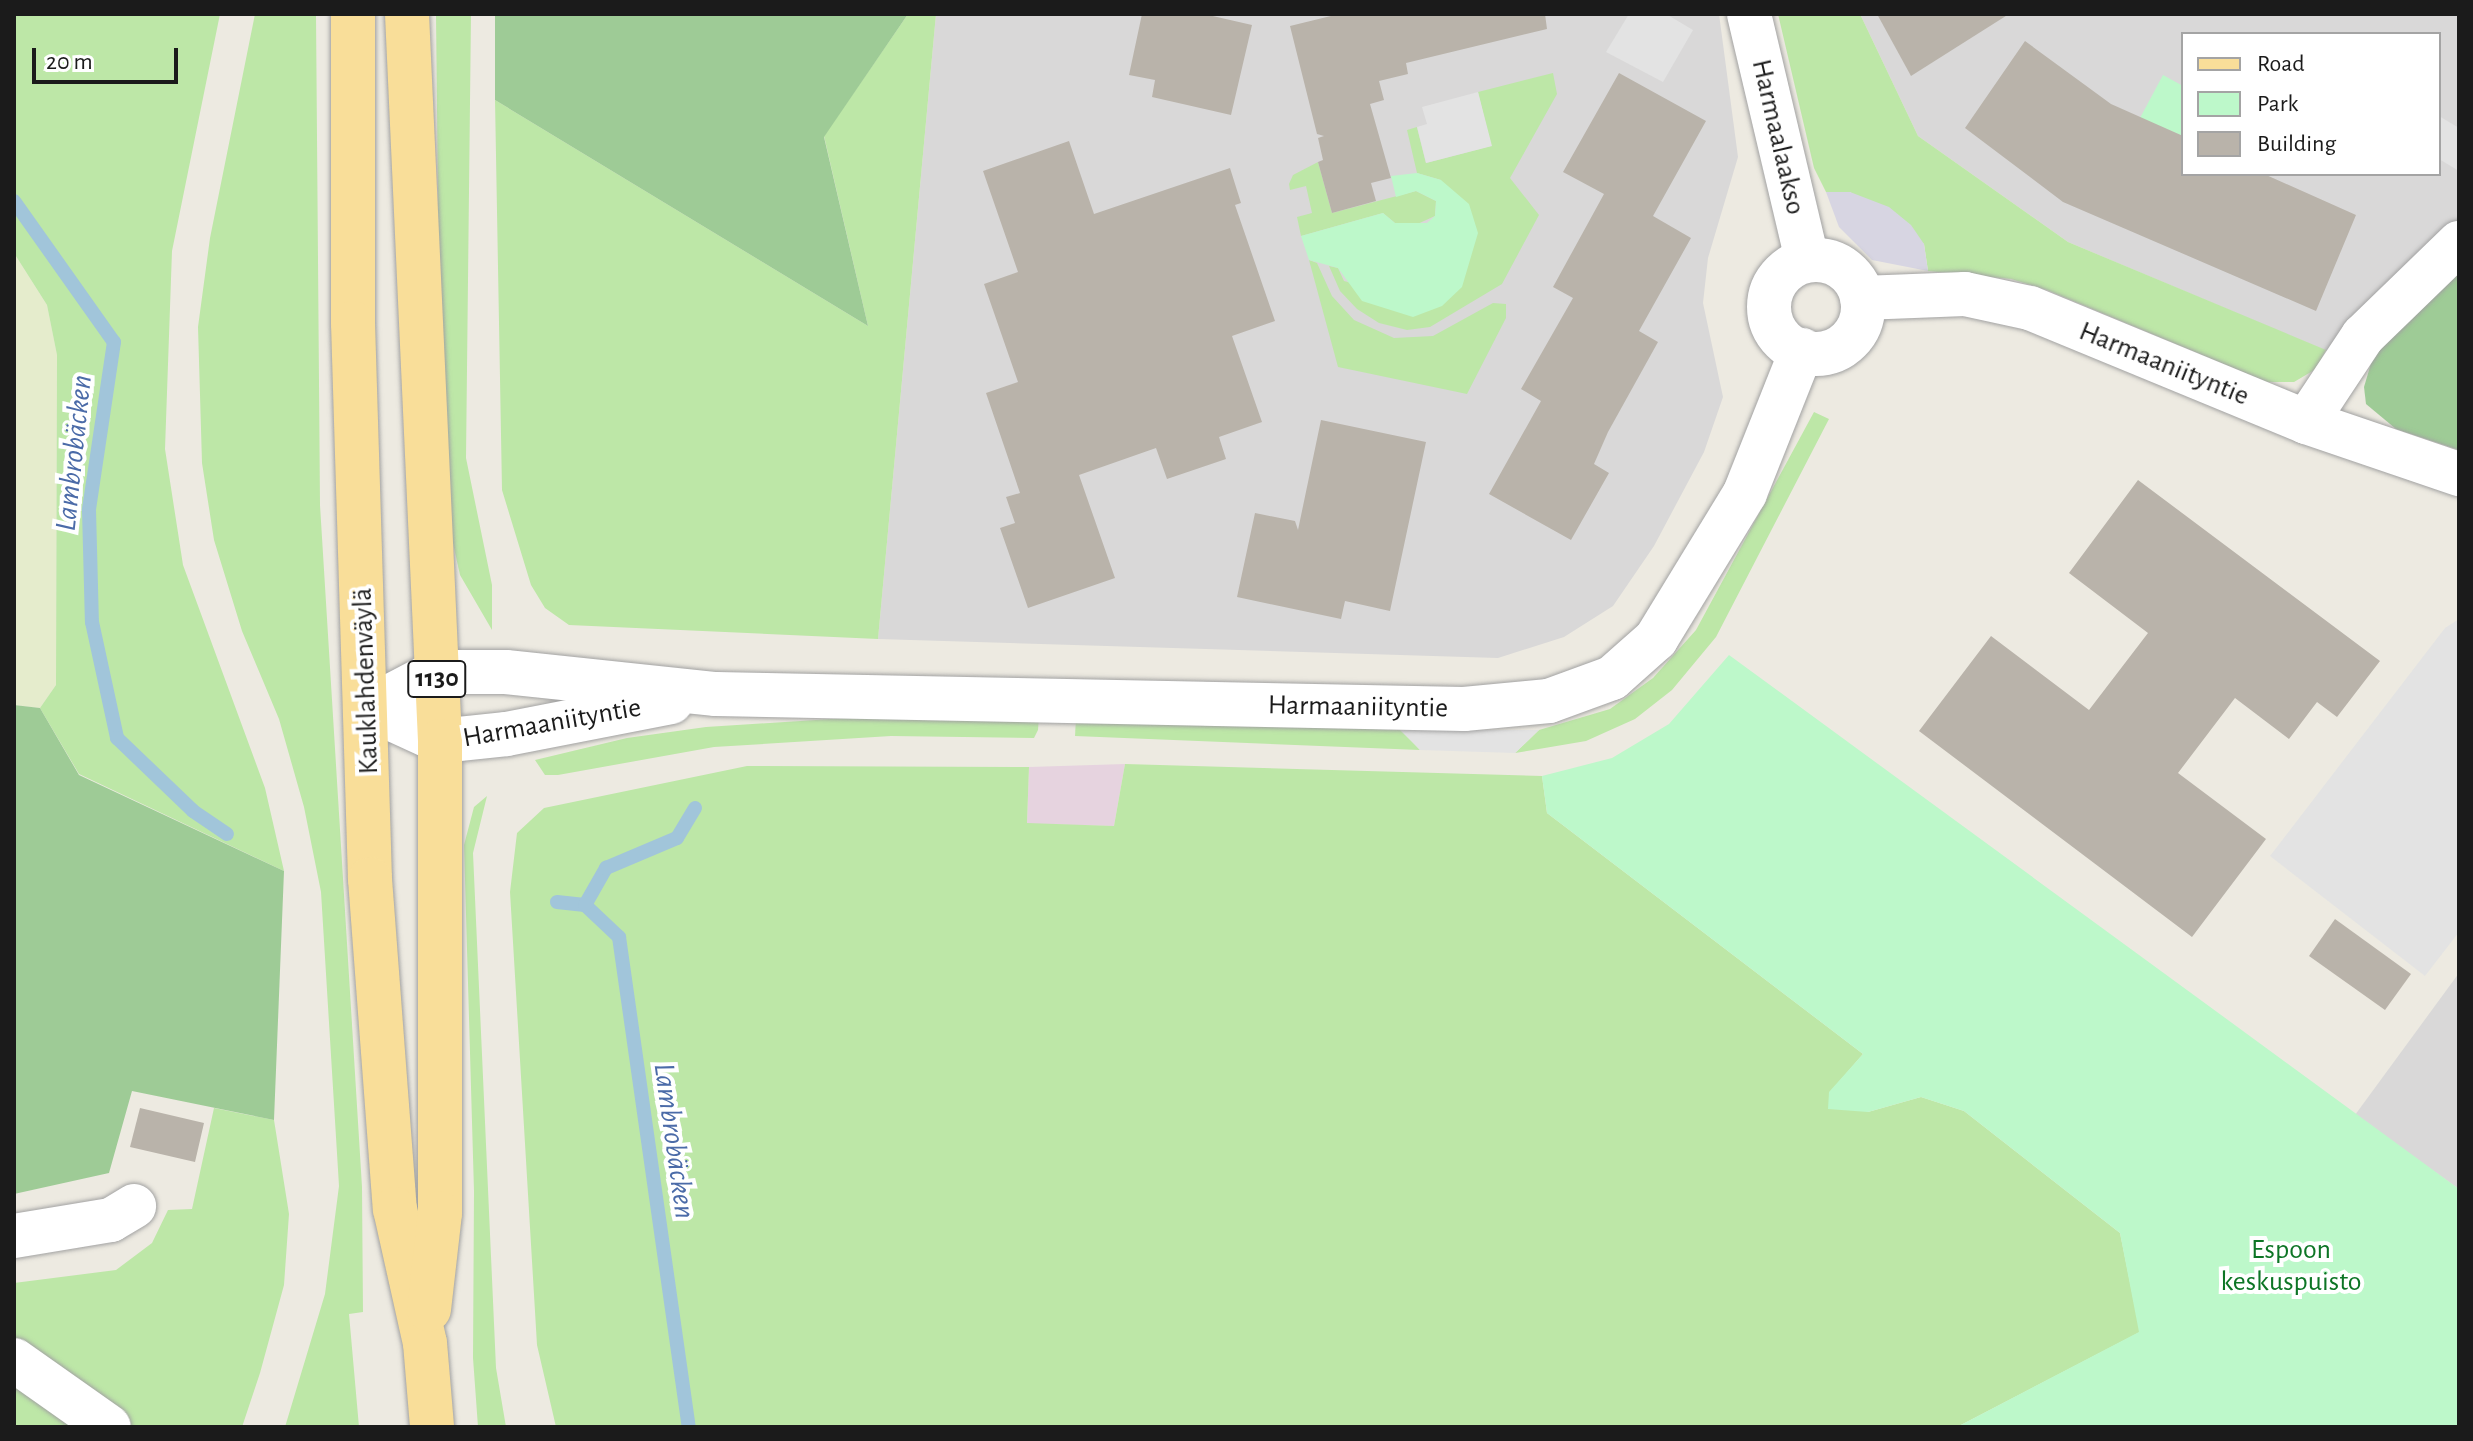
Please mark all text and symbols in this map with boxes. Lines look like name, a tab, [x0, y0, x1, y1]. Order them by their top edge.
scale bar	[36, 32, 182, 82]
legend	[2181, 32, 2441, 176]
text: 20 m	[46, 50, 93, 74]
text: Road	[2257, 52, 2305, 76]
street label: Harmaalaakso	[1744, 56, 1812, 218]
text: Park	[2257, 92, 2298, 116]
text: Building	[2257, 132, 2336, 156]
street label: Harmaaniityntie	[2074, 315, 2254, 413]
water label: Lambrobäcken	[48, 373, 100, 533]
street label: Kauklahdenväylä	[346, 587, 386, 775]
road number: 1130	[407, 657, 467, 701]
street label: Harmaaniityntie	[1268, 689, 1448, 725]
street label: Harmaaniityntie	[460, 691, 644, 755]
water label: Lambrobäcken	[645, 1061, 703, 1221]
park label: Espoon keskuspuisto	[2221, 1233, 2361, 1299]

